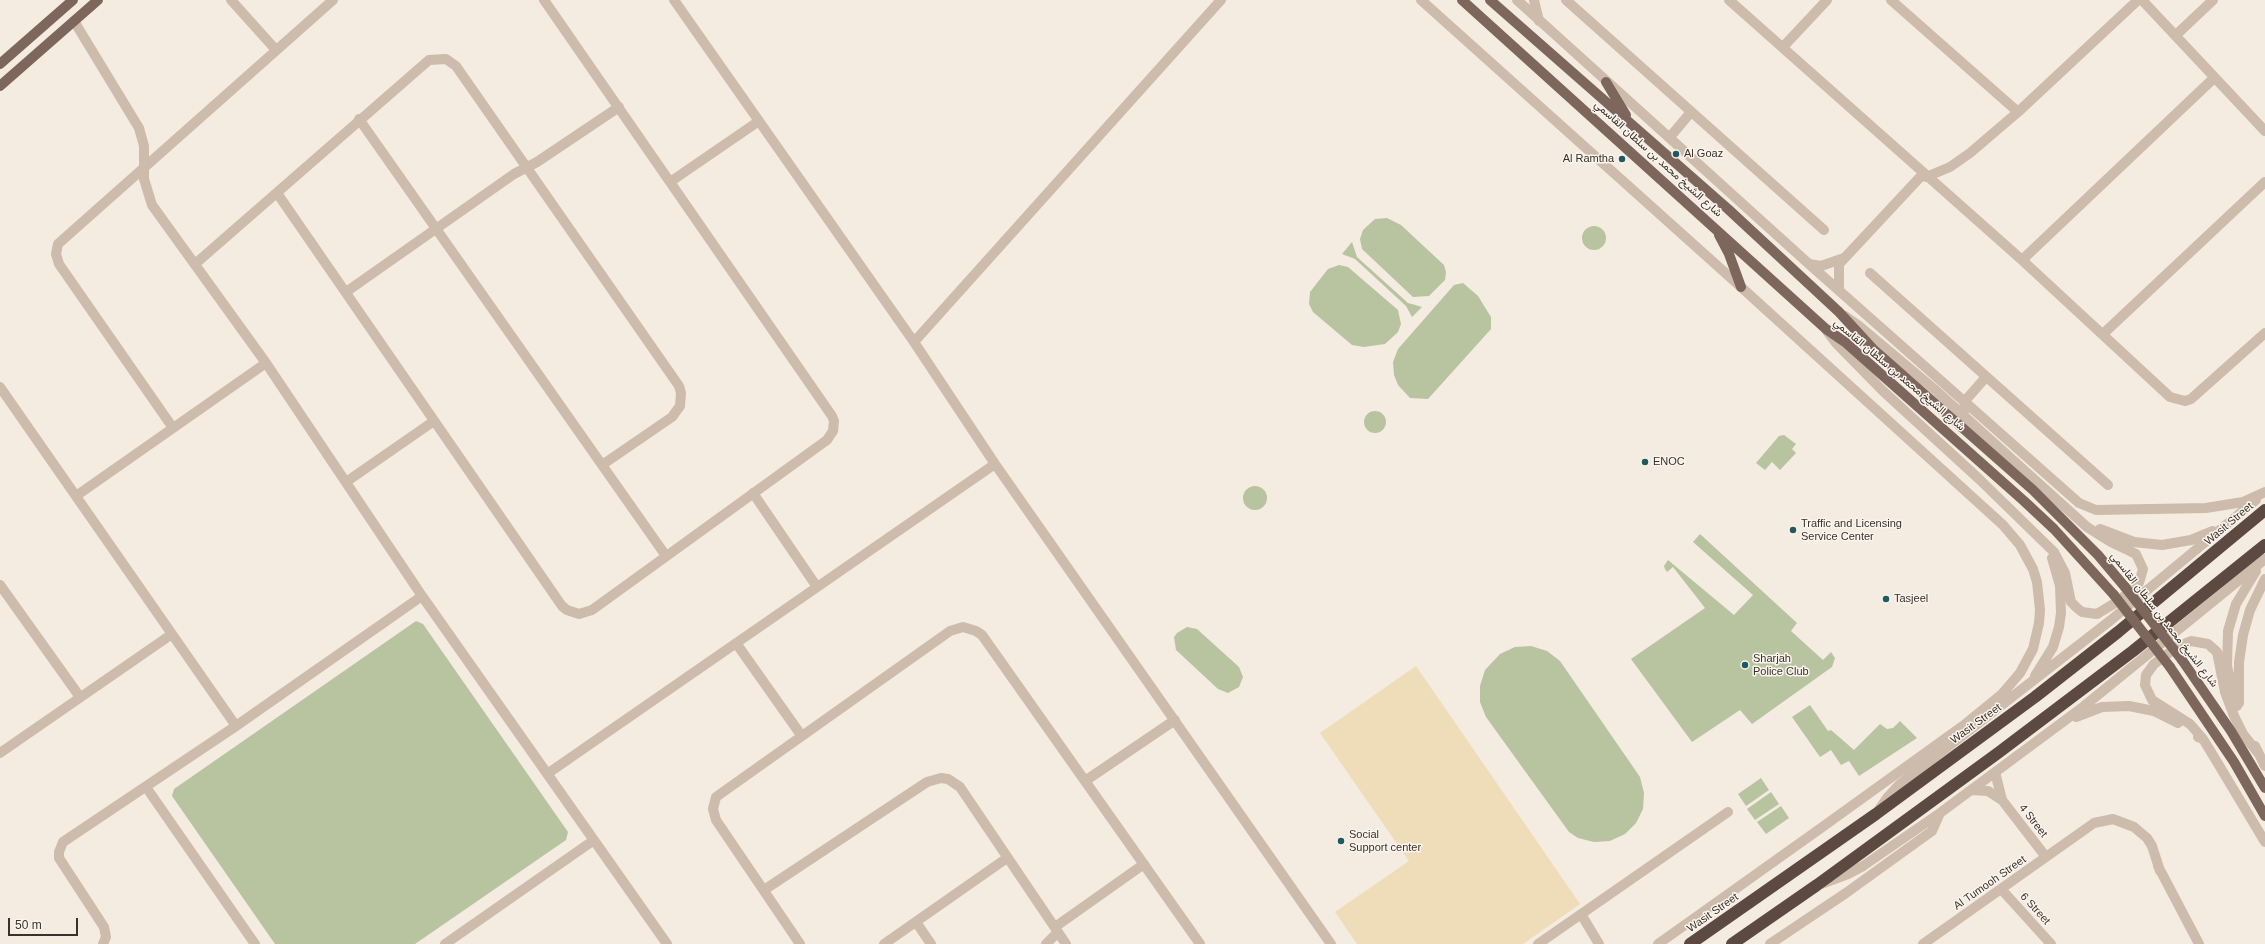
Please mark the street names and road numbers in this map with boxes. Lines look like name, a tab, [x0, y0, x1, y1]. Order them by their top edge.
street label: شارع الشيخ محمد بن سلطان القاسمي	[1591, 98, 1725, 220]
street label: شارع الشيخ محمد بن سلطان القاسمي	[1831, 316, 1967, 434]
street label: Wasit Street	[2202, 500, 2256, 548]
street label: شارع الشيخ محمد بن سلطان القاسمي	[2107, 550, 2221, 690]
street label: Wasit Street	[1948, 701, 2004, 747]
street label: 4 Street	[2016, 802, 2050, 840]
street label: Al Tumooh Street	[1951, 853, 2029, 913]
street label: 6 Street	[2017, 890, 2053, 928]
street label: Wasit Street	[1685, 891, 1741, 935]

